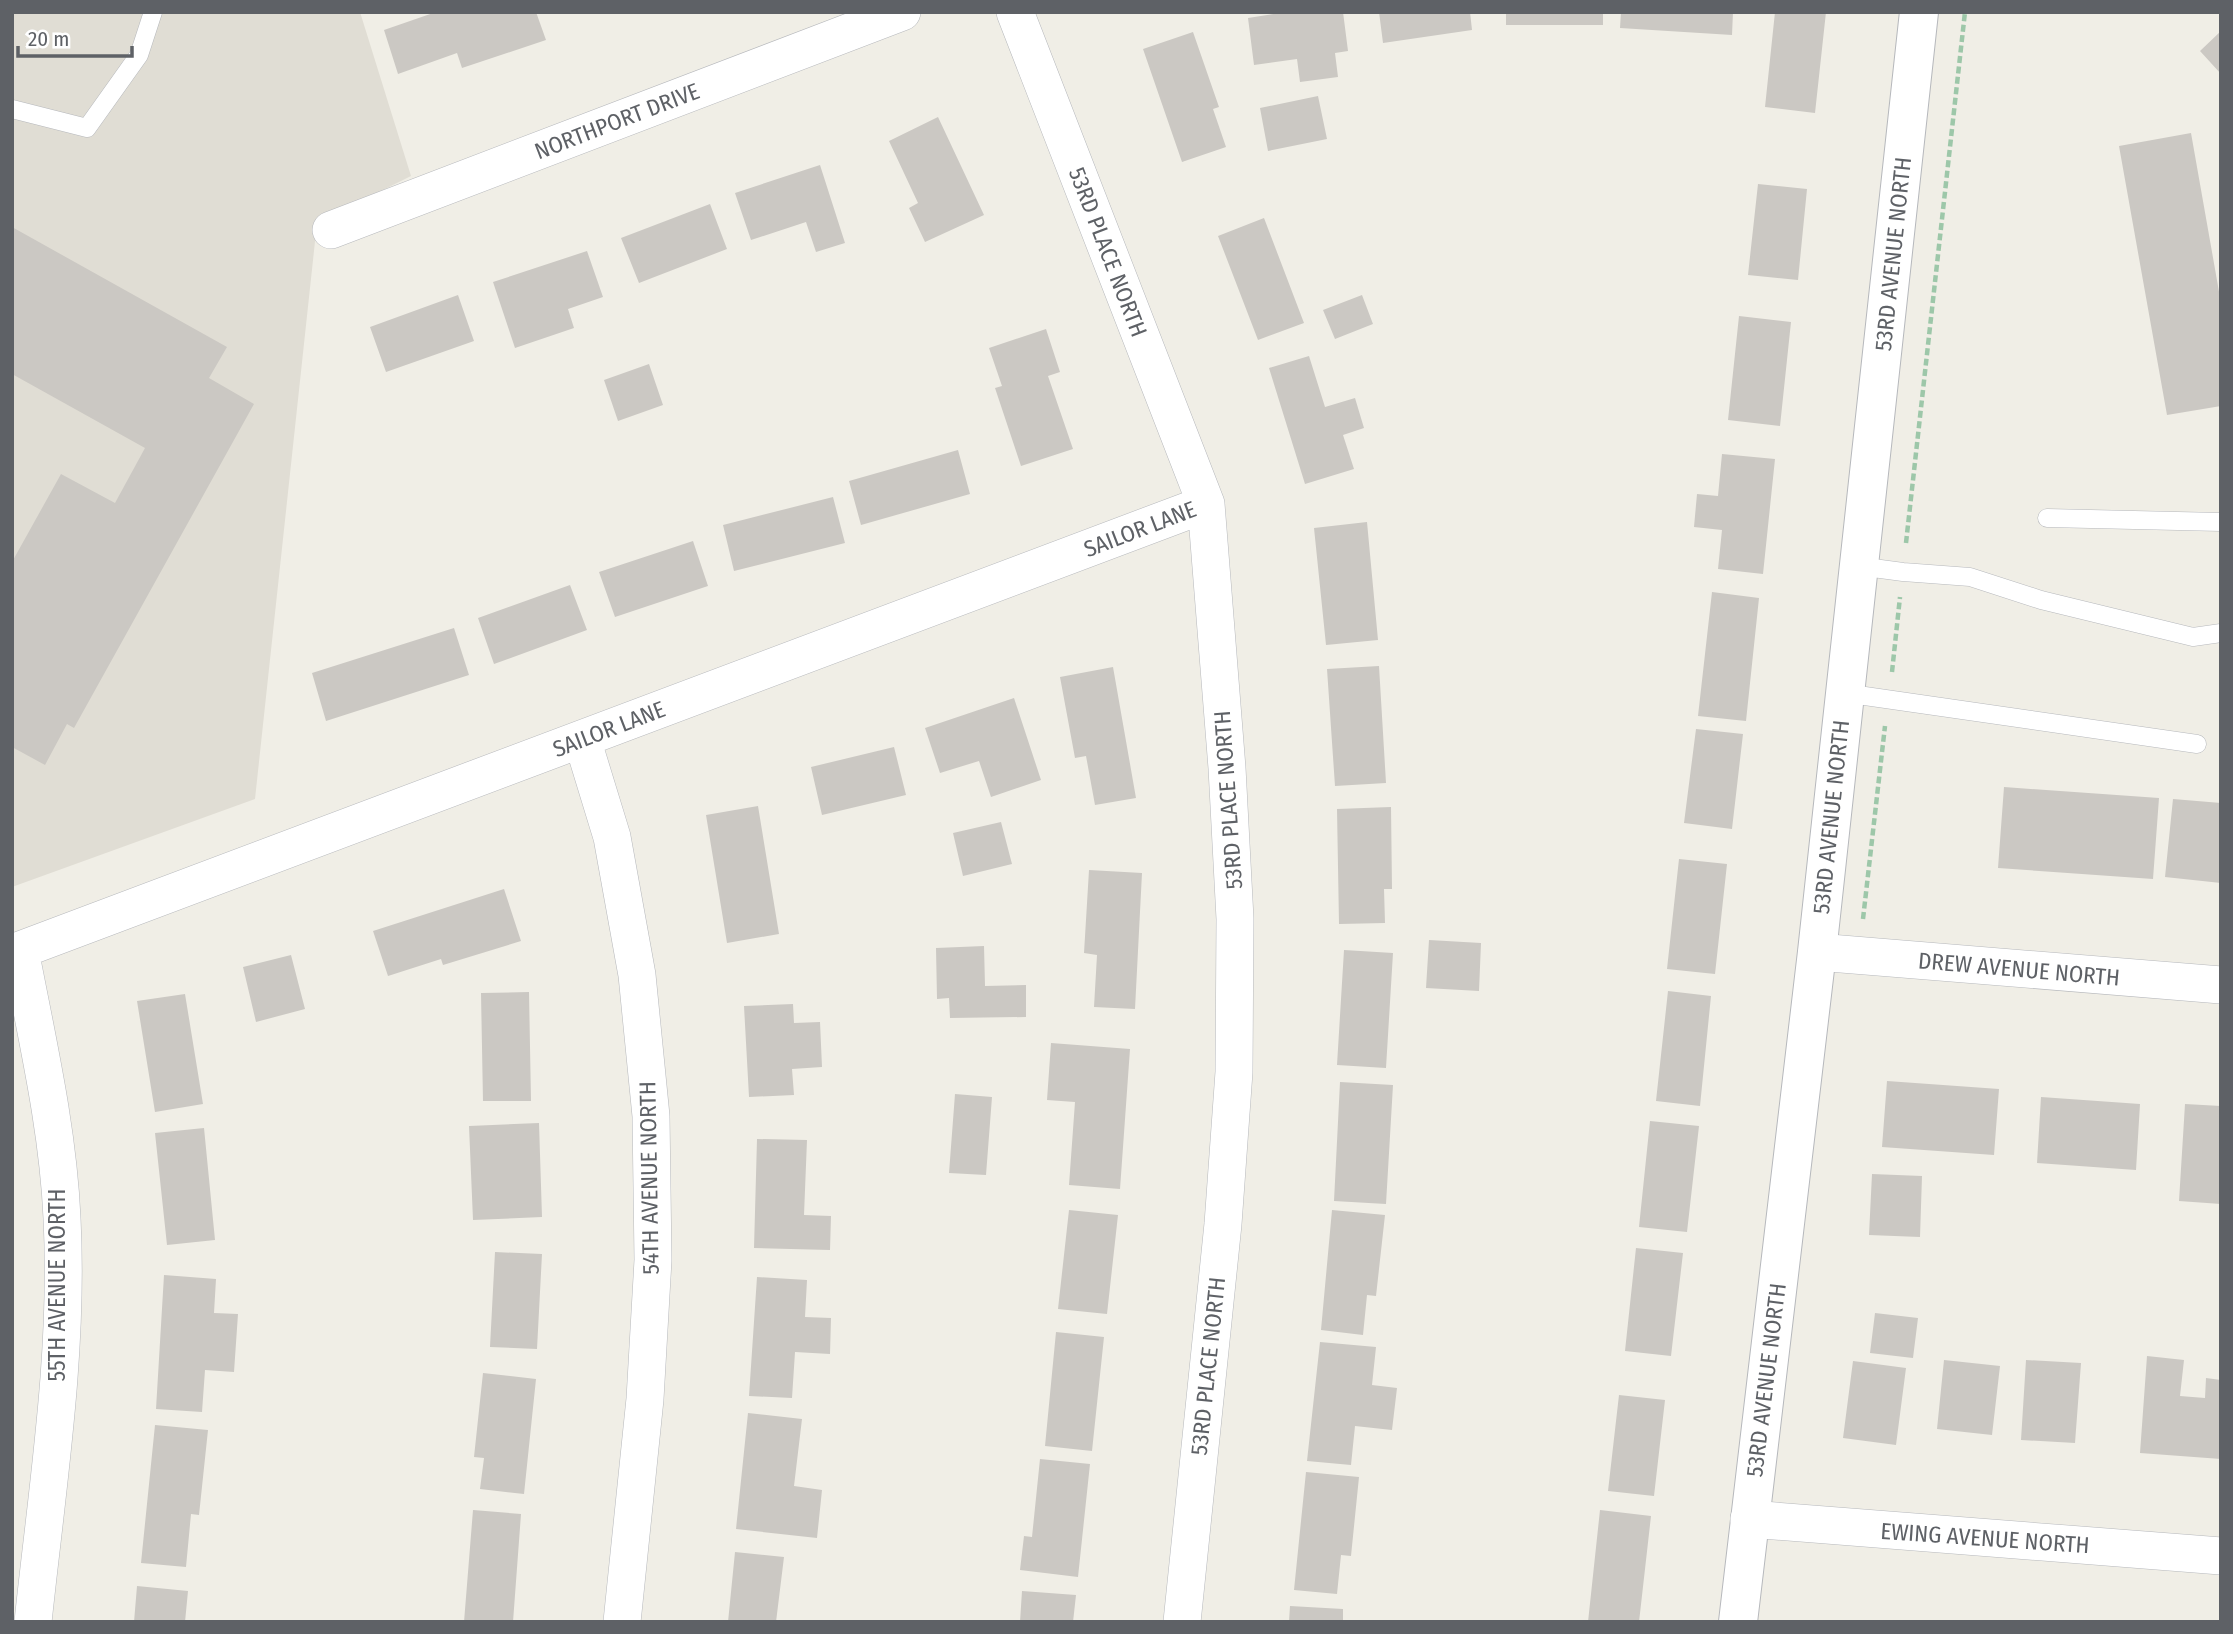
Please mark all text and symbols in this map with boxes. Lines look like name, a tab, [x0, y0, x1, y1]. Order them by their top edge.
scale bar	[18, 14, 131, 58]
text: 20 m	[28, 26, 69, 52]
street label: NORTHPORT DRIVE	[531, 77, 703, 165]
street label: 53RD AVENUE NORTH	[1869, 156, 1917, 352]
street label: 53RD PLACE NORTH	[1063, 163, 1153, 341]
street label: SAILOR LANE	[1080, 495, 1200, 563]
street label: SAILOR LANE	[549, 695, 669, 763]
street label: 53RD PLACE NORTH	[1208, 710, 1248, 890]
street label: 53RD AVENUE NORTH	[1807, 719, 1855, 915]
street label: DREW AVENUE NORTH	[1917, 946, 2121, 992]
street label: 54TH AVENUE NORTH	[633, 1081, 665, 1275]
street label: 55TH AVENUE NORTH	[43, 1188, 71, 1382]
street label: 53RD PLACE NORTH	[1185, 1275, 1231, 1457]
street label: 53RD AVENUE NORTH	[1740, 1281, 1792, 1479]
street label: EWING AVENUE NORTH	[1879, 1517, 2091, 1559]

